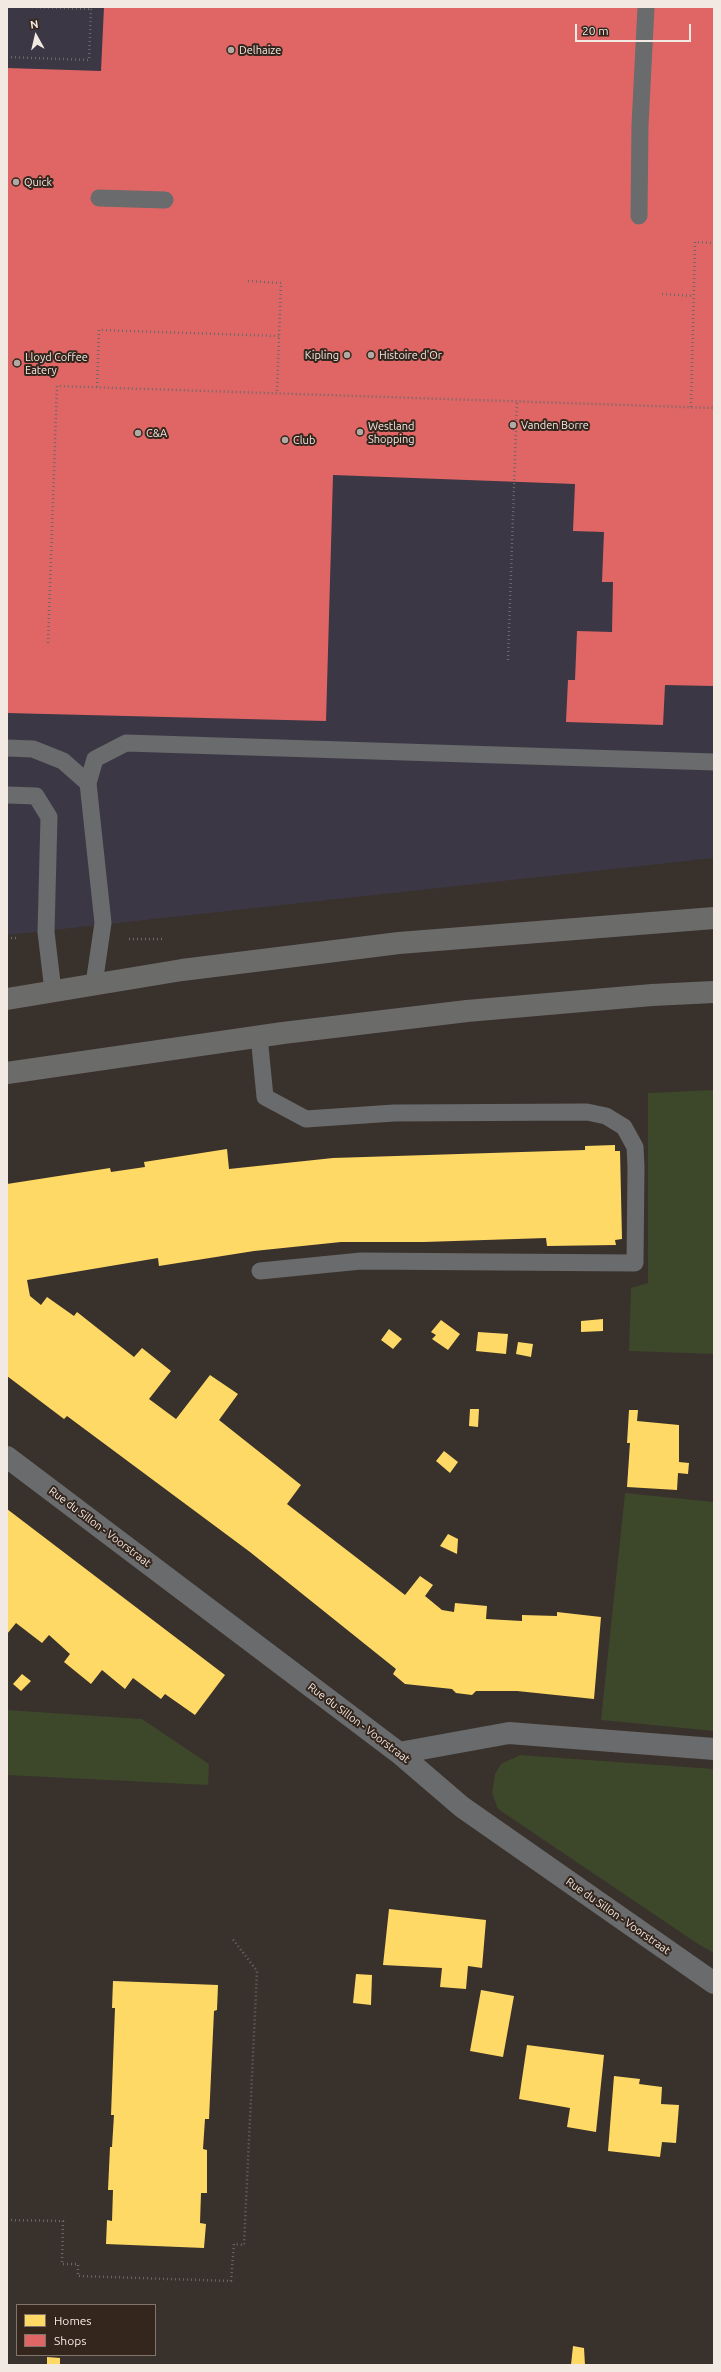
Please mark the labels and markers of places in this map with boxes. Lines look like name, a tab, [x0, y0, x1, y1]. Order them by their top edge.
place label: Delhaize	[239, 43, 281, 57]
marker: Delhaize	[226, 45, 236, 55]
place label: Quick	[24, 175, 52, 189]
marker: Quick	[11, 177, 21, 187]
place label: Kipling	[305, 348, 339, 362]
place label: Histoire d'Or	[379, 348, 442, 362]
place label: Lloyd Coffee Eatery	[25, 350, 88, 376]
marker: Kipling	[342, 350, 352, 360]
marker: Histoire d'Or	[366, 350, 376, 360]
marker: Lloyd Coffee Eatery	[12, 358, 22, 368]
place label: Vanden Borre	[521, 418, 589, 432]
place label: Westland Shopping	[368, 419, 415, 445]
marker: Vanden Borre	[508, 420, 518, 430]
place label: C&A	[146, 426, 167, 440]
marker: Westland Shopping	[355, 427, 365, 437]
marker: C&A	[133, 428, 143, 438]
place label: Club	[293, 433, 315, 447]
marker: Club	[280, 435, 290, 445]

